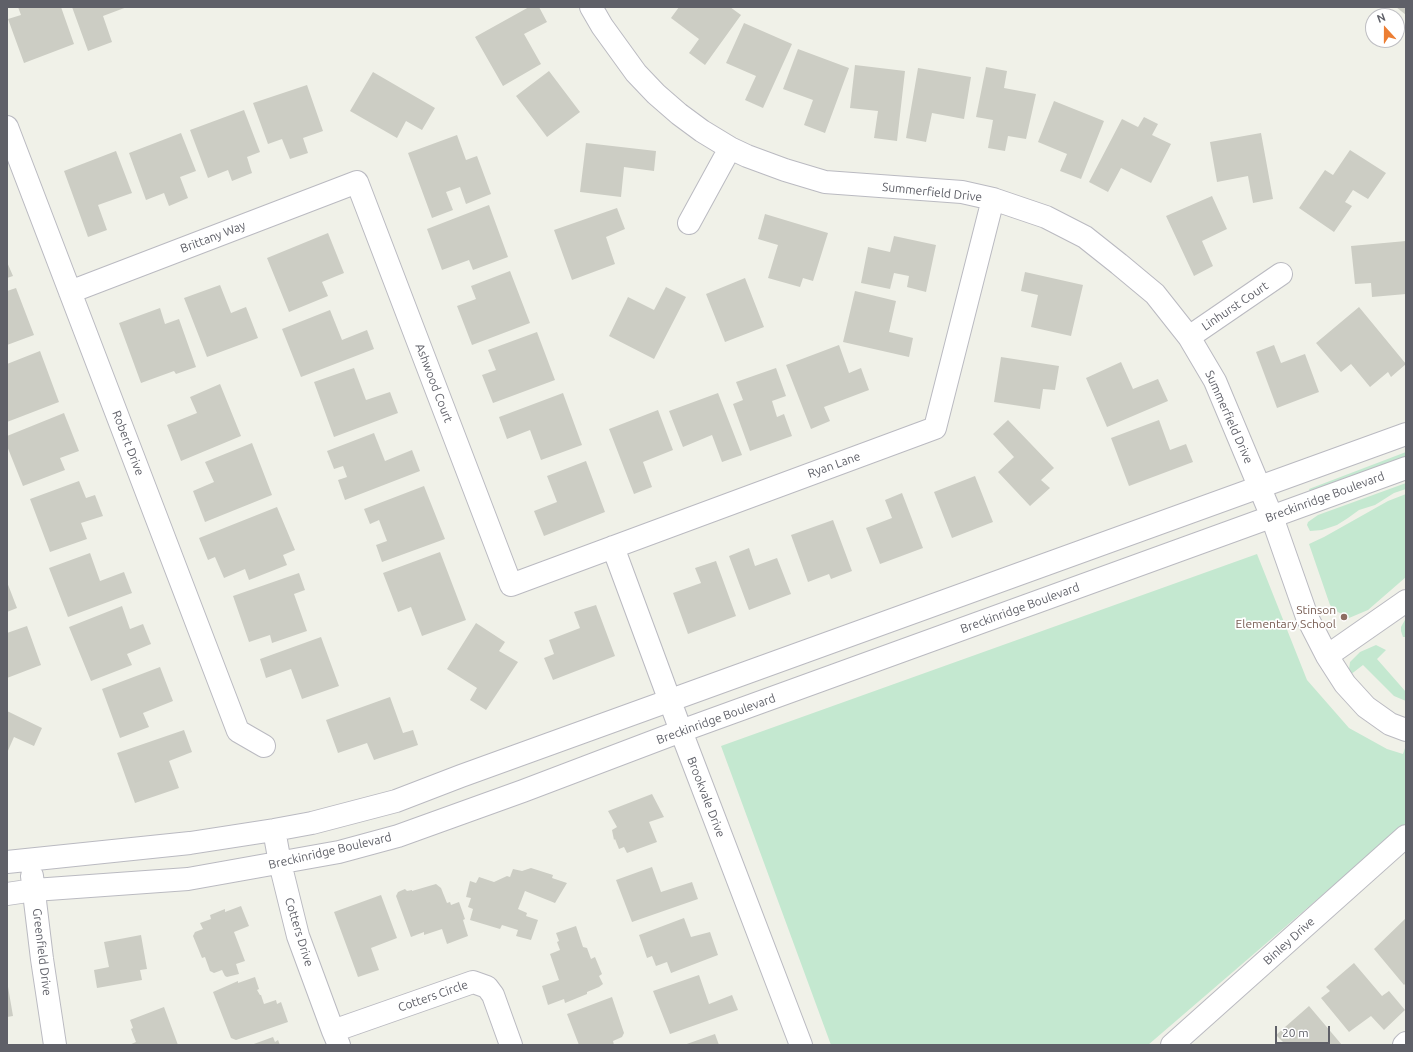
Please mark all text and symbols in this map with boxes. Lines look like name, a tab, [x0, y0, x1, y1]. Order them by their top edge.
north arrow	[1365, 8, 1405, 48]
text: N	[1375, 11, 1387, 25]
street label: Summerfield Drive	[881, 180, 983, 204]
street label: Brittany Way	[178, 218, 248, 256]
street label: Linhurst Court	[1199, 278, 1271, 334]
street label: Ashwood Court	[412, 341, 456, 425]
street label: Summerfield Drive	[1202, 368, 1256, 466]
street label: Robert Drive	[109, 408, 147, 478]
street label: Ryan Lane	[806, 449, 862, 481]
street label: Breckinridge Boulevard	[1263, 469, 1387, 525]
street label: Breckinridge Boulevard	[958, 580, 1082, 636]
place label: Stinson Elementary School	[1236, 603, 1336, 631]
marker: Stinson Elementary School	[1339, 612, 1349, 622]
street label: Breckinridge Boulevard	[654, 691, 778, 747]
street label: Brookvale Drive	[684, 755, 728, 839]
street label: Breckinridge Boulevard	[267, 830, 393, 872]
street label: Cotters Drive	[282, 896, 316, 968]
street label: Greenfield Drive	[29, 907, 55, 997]
street label: Binley Drive	[1260, 914, 1318, 968]
street label: Cotters Circle	[396, 977, 470, 1015]
scale bar	[1277, 1018, 1332, 1044]
text: 20 m	[1282, 1026, 1309, 1039]

